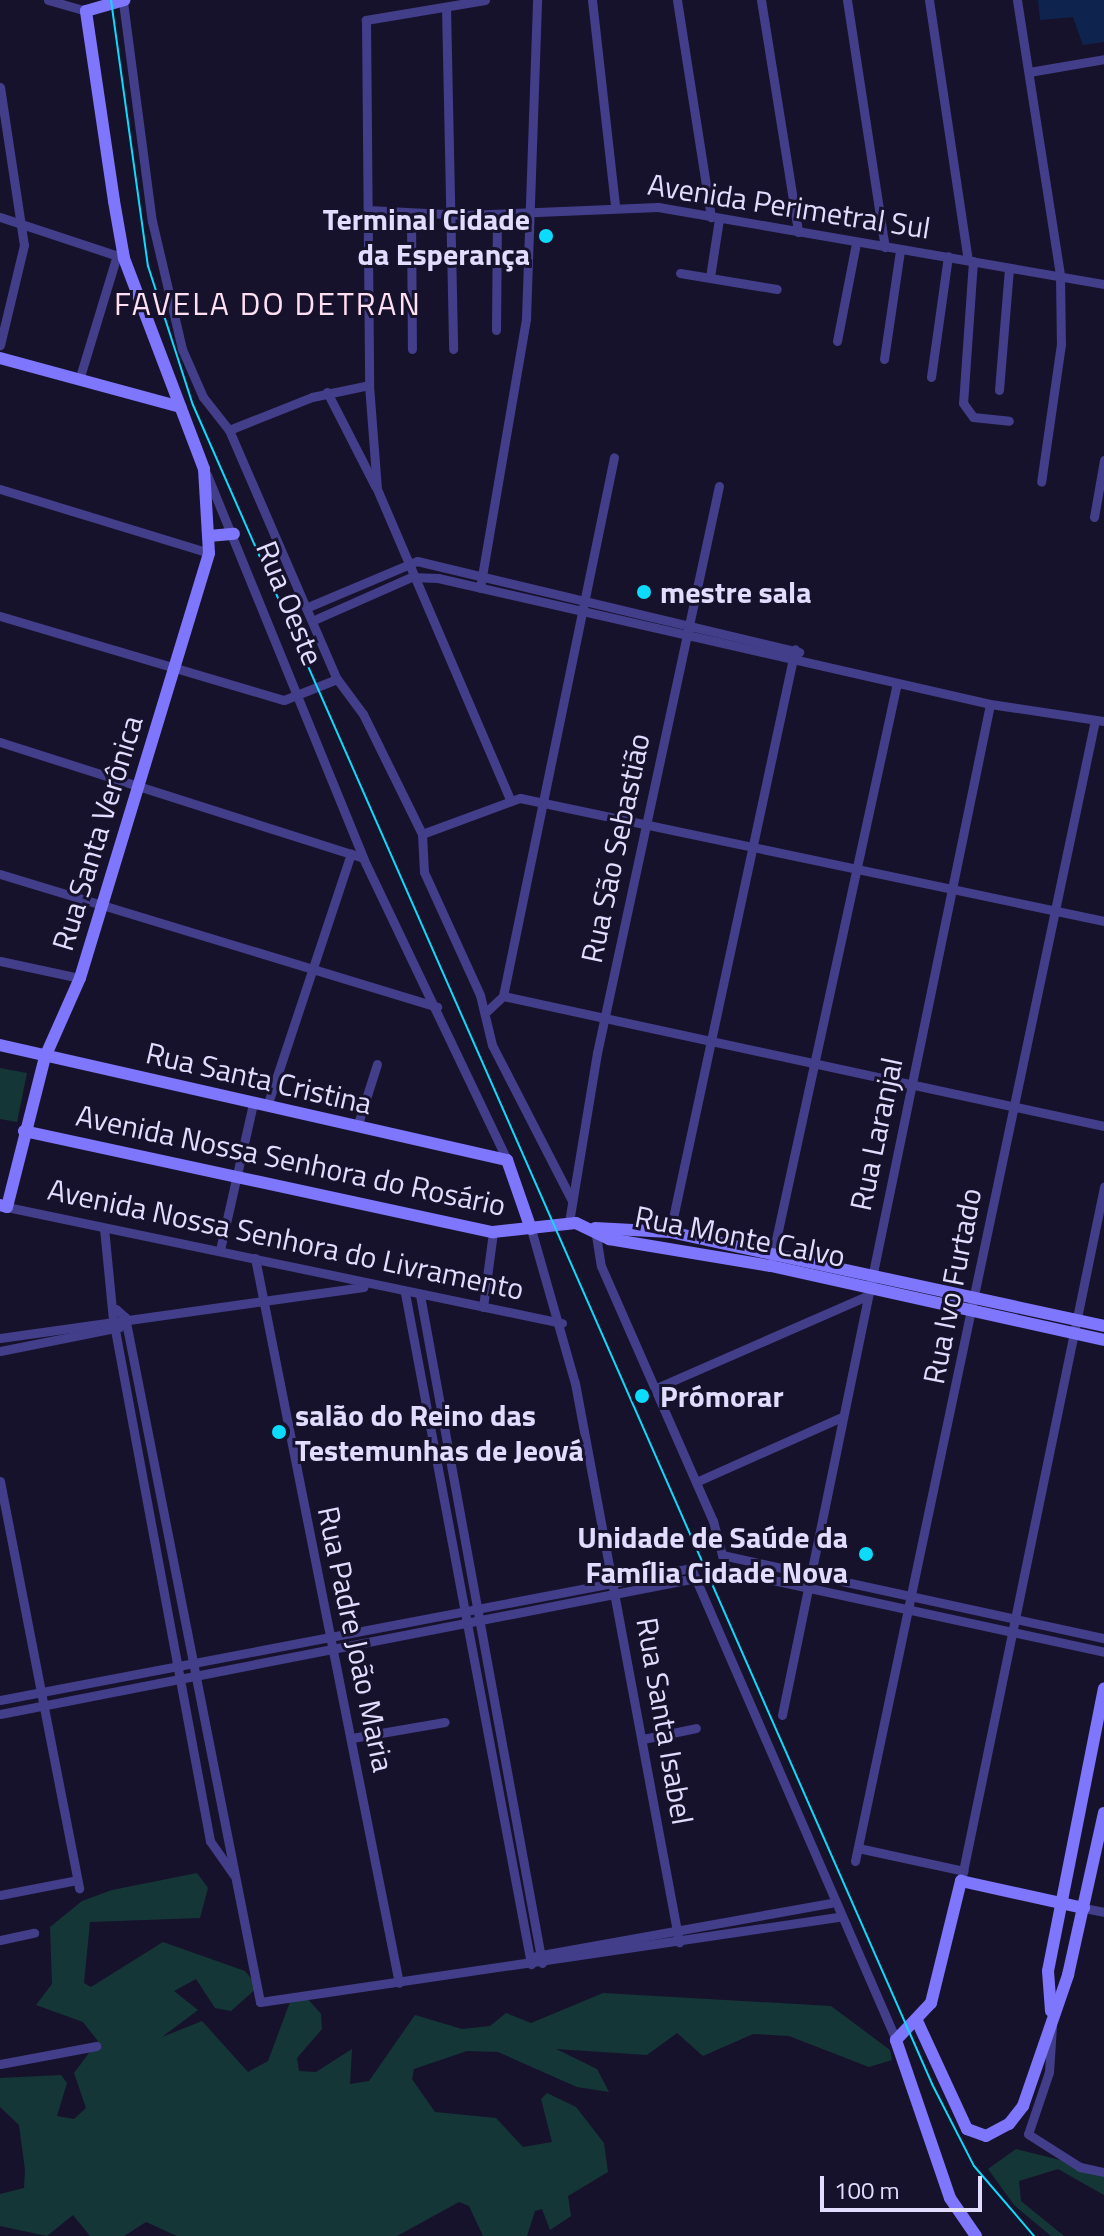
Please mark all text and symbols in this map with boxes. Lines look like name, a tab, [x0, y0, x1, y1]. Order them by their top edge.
street label: Avenida Perimetral Sul	[645, 166, 933, 246]
place label: Terminal Cidade da Esperança	[323, 201, 530, 272]
marker: Terminal Cidade da Esperança	[537, 227, 555, 245]
district label: FAVELA DO DETRAN	[114, 284, 422, 322]
street label: Rua Oeste	[249, 536, 331, 670]
place label: mestre sala	[660, 574, 812, 610]
marker: mestre sala	[635, 583, 653, 601]
street label: Rua Santa Verônica	[44, 711, 150, 955]
street label: Rua São Sebastião	[573, 730, 657, 966]
street label: Rua Santa Cristina	[143, 1035, 375, 1121]
street label: Rua Laranjal	[842, 1054, 910, 1214]
street label: Avenida Nossa Senhora do Rosário	[73, 1097, 509, 1223]
street label: Avenida Nossa Senhora do Livramento	[45, 1171, 527, 1307]
street label: Rua Ivo Furtado	[915, 1185, 989, 1387]
street label: Rua Monte Calvo	[632, 1198, 848, 1274]
place label: Prómorar	[660, 1378, 784, 1414]
marker: Prómorar	[631, 1385, 653, 1407]
place label: salão do Reino das Testemunhas de Jeová	[295, 1397, 584, 1468]
marker: salão do Reino das Testemunhas de Jeová	[270, 1423, 288, 1441]
street label: Rua Padre João Maria	[310, 1503, 402, 1775]
place label: Unidade de Saúde da Família Cidade Nova	[577, 1519, 848, 1590]
marker: Unidade de Saúde da Família Cidade Nova	[855, 1543, 877, 1565]
street label: Rua Santa Isabel	[629, 1615, 701, 1827]
scale bar	[824, 2160, 986, 2210]
text: 100 m	[834, 2172, 900, 2208]

